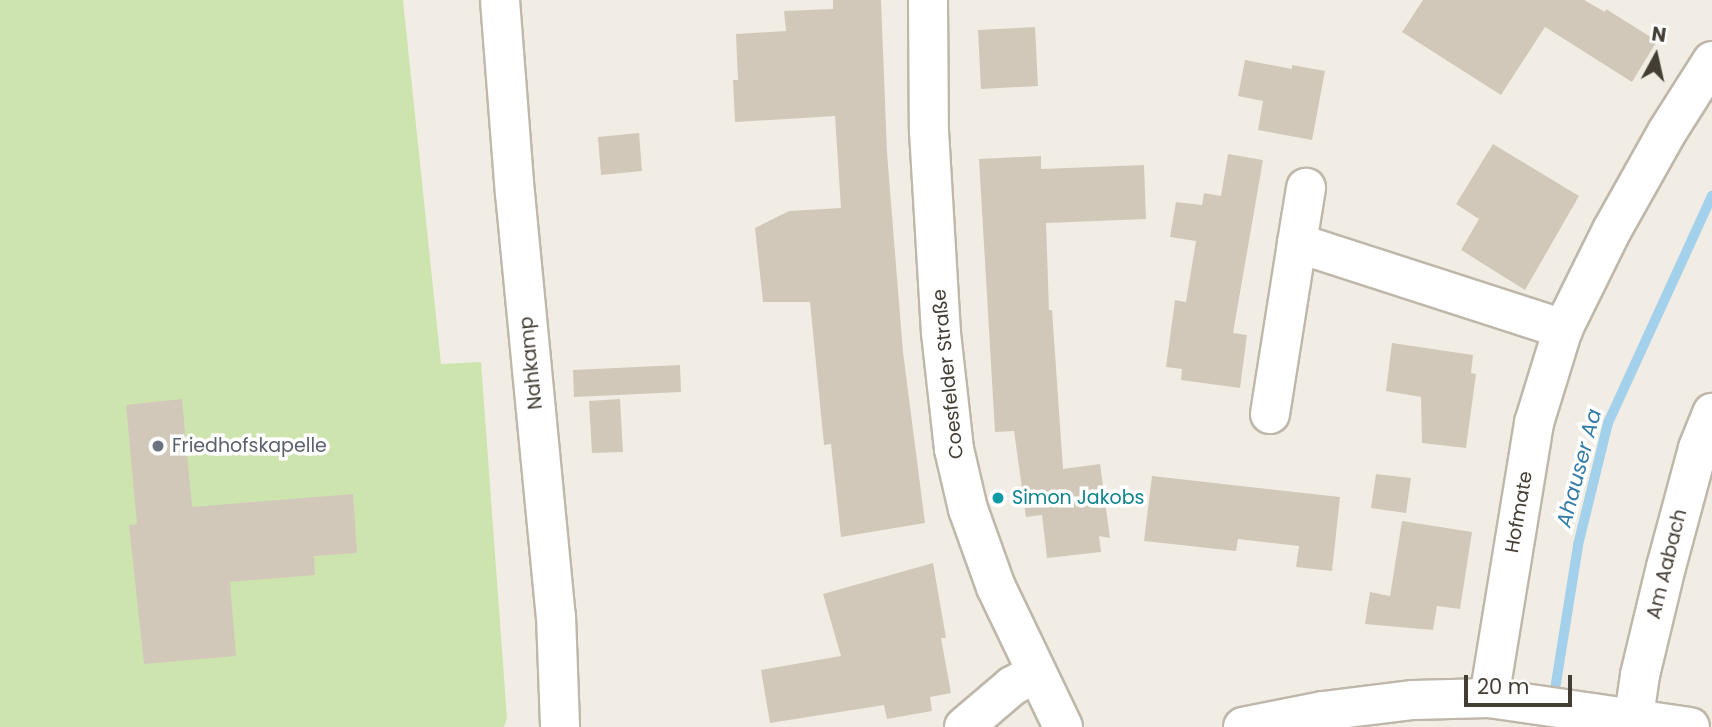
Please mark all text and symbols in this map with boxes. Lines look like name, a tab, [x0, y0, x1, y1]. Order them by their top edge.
text: N	[1650, 20, 1668, 49]
north arrow	[1621, 21, 1691, 91]
street label: Coesfelder Straße	[928, 288, 968, 460]
street label: Nahkamp	[515, 315, 547, 411]
water label: Ahauser Aa	[1551, 406, 1607, 530]
place label: Friedhofskapelle	[172, 435, 327, 457]
marker: Friedhofskapelle	[150, 438, 166, 454]
street label: Hofmate	[1501, 469, 1537, 555]
place label: Simon Jakobs	[1012, 487, 1144, 509]
marker: Simon Jakobs	[990, 490, 1006, 506]
street label: Am Aabach	[1642, 507, 1692, 621]
scale bar	[1467, 660, 1576, 704]
text: 20 m	[1477, 672, 1530, 701]

